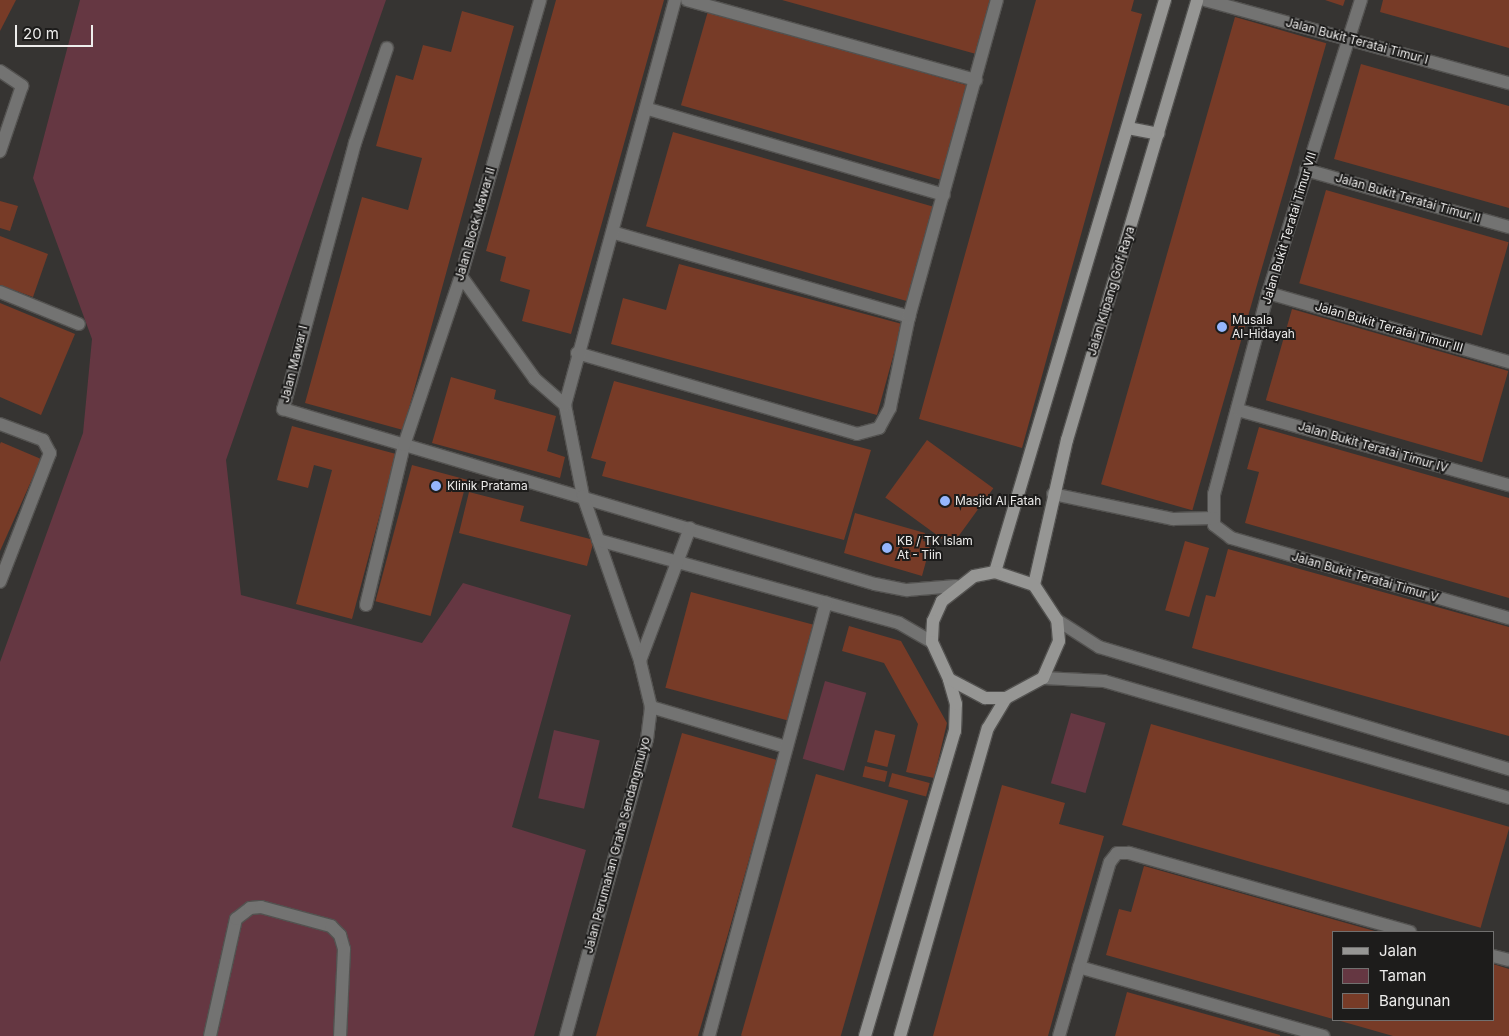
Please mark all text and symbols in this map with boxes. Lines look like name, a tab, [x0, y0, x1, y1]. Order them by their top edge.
scale bar	[18, 15, 95, 47]
street label: Jalan Bukit Teratai Timur I	[1284, 15, 1430, 67]
text: 20 m	[23, 24, 59, 43]
street label: Jalan Bukit Teratai Timur VII	[1259, 150, 1319, 306]
street label: Jalan Block Mawar II	[452, 166, 498, 282]
street label: Jalan Bukit Teratai Timur II	[1334, 170, 1482, 226]
street label: Jalan Klipang Golf Raya	[1085, 225, 1137, 357]
street label: Jalan Bukit Teratai Timur III	[1313, 299, 1465, 355]
place label: Musala Al-Hidayah	[1232, 313, 1295, 341]
marker: Musala Al-Hidayah	[1216, 321, 1228, 333]
street label: Jalan Mawar I	[277, 324, 311, 404]
street label: Jalan Bukit Teratai Timur IV	[1296, 419, 1450, 475]
marker: Klinik Pratama	[429, 479, 443, 493]
place label: Klinik Pratama	[447, 479, 528, 493]
place label: Masjid Al Fatah	[955, 494, 1041, 508]
marker: Masjid Al Fatah	[939, 495, 951, 507]
place label: KB / TK Islam At - Tiin	[897, 534, 973, 562]
marker: KB / TK Islam At - Tiin	[881, 542, 893, 554]
street label: Jalan Bukit Teratai Timur V	[1290, 549, 1440, 605]
street label: Jalan Perumahan Graha Sendangmulyo	[581, 735, 653, 955]
legend	[1332, 931, 1494, 1021]
text: Jalan	[1379, 941, 1417, 960]
text: Taman	[1379, 966, 1426, 985]
text: Bangunan	[1379, 991, 1450, 1010]

